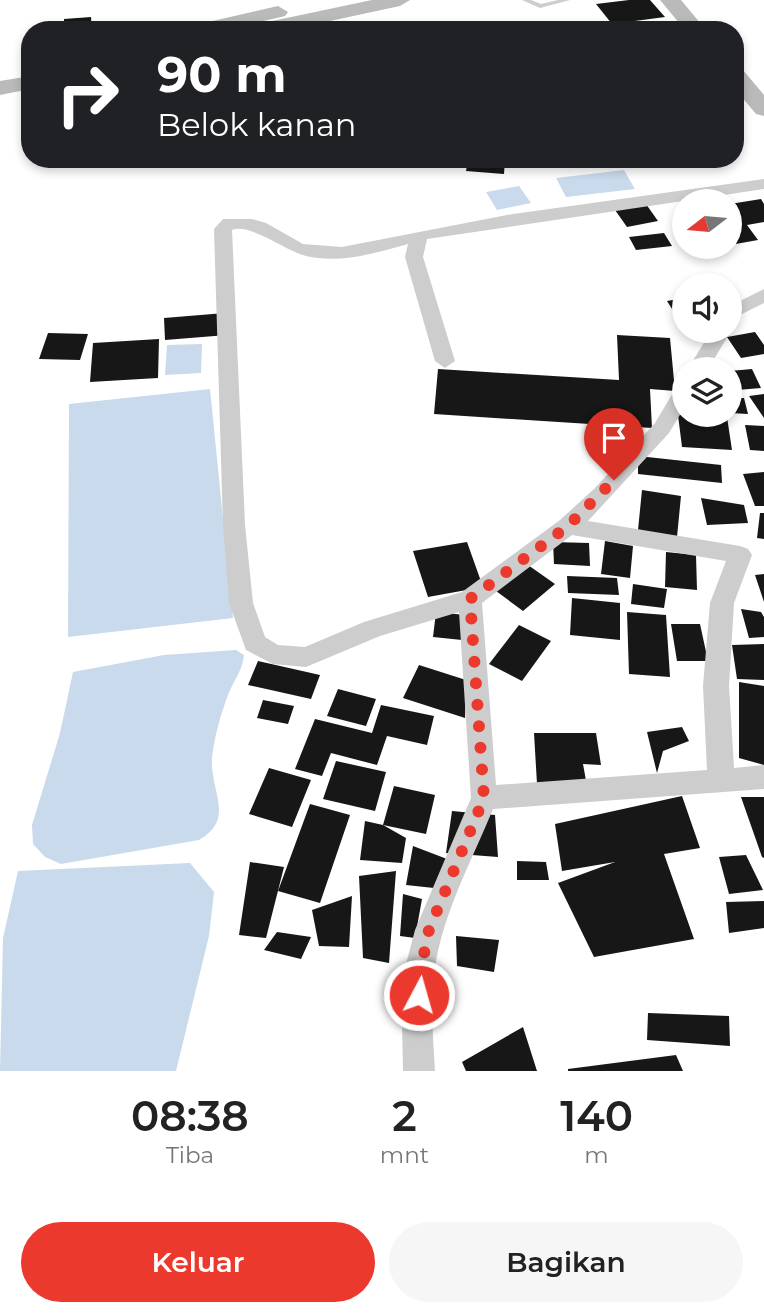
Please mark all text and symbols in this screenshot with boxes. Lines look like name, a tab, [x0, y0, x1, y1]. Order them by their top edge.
text: 90 m	[157, 45, 287, 104]
icon: right	[42, 49, 133, 140]
text: Belok kanan	[157, 105, 357, 144]
north arrow	[672, 189, 742, 259]
map controls	[672, 189, 742, 427]
button: sound	[672, 273, 742, 343]
button: layers	[672, 357, 742, 427]
pin	[584, 408, 644, 480]
icon: arrive	[595, 419, 633, 457]
position arrow	[382, 958, 456, 1032]
text: 08:38	[131, 1090, 249, 1142]
text: 2	[392, 1090, 417, 1142]
text: 140	[560, 1090, 633, 1142]
text: Tiba	[166, 1141, 214, 1169]
text: mnt	[380, 1141, 429, 1169]
text: m	[584, 1141, 609, 1169]
button: Keluar	[21, 1222, 375, 1302]
button: Bagikan	[389, 1222, 743, 1302]

